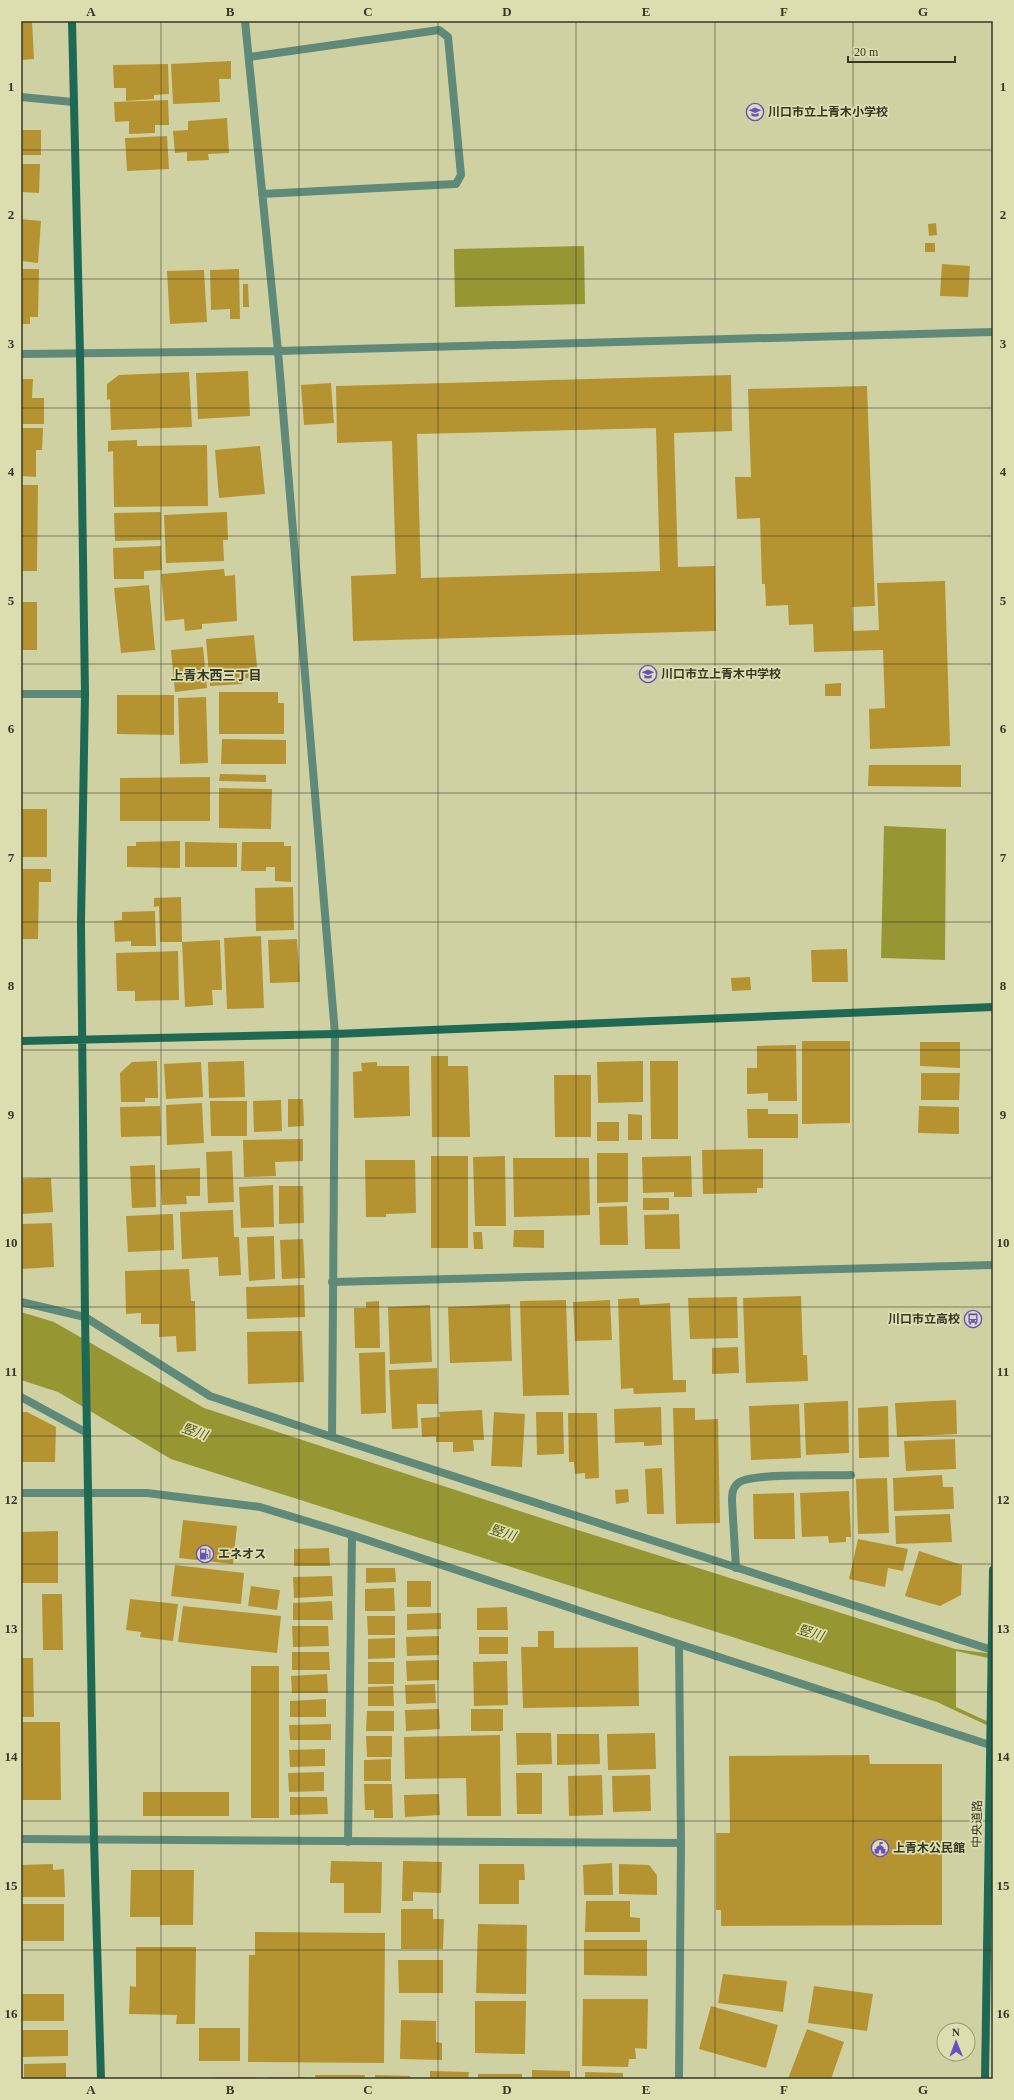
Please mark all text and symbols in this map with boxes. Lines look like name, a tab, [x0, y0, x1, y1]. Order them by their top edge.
text: A	[86, 4, 96, 19]
text: B	[226, 4, 235, 19]
text: C	[363, 4, 373, 19]
text: D	[502, 4, 512, 19]
text: E	[642, 4, 650, 19]
text: F	[780, 4, 788, 19]
text: G	[918, 4, 928, 19]
scale bar	[848, 38, 955, 64]
text: 20 m	[854, 45, 879, 59]
text: 1	[8, 79, 14, 94]
text: 1	[1000, 79, 1006, 94]
school or university icon: 川口市立上青木小学校	[745, 102, 765, 122]
place label: 川口市立上青木小学校	[768, 105, 888, 119]
text: 2	[8, 207, 14, 222]
text: 2	[1000, 207, 1006, 222]
text: 3	[8, 336, 15, 351]
text: 3	[1000, 336, 1007, 351]
text: 4	[8, 464, 15, 479]
text: 4	[1000, 464, 1007, 479]
text: 5	[8, 593, 15, 608]
text: 5	[1000, 593, 1007, 608]
school or university icon: 川口市立上青木中学校	[638, 664, 658, 684]
place label: 川口市立上青木中学校	[661, 667, 781, 681]
district label: 上青木西三丁目	[170, 668, 262, 683]
text: 6	[8, 721, 15, 736]
text: 6	[1000, 721, 1007, 736]
text: 7	[8, 850, 15, 865]
text: 7	[1000, 850, 1007, 865]
text: 8	[8, 978, 15, 993]
text: 8	[1000, 978, 1007, 993]
text: 9	[8, 1107, 15, 1122]
text: 9	[1000, 1107, 1007, 1122]
text: 10	[5, 1235, 18, 1250]
text: 10	[997, 1235, 1010, 1250]
bus stop icon: 川口市立高校	[963, 1309, 983, 1329]
place label: 川口市立高校	[888, 1312, 960, 1326]
text: 11	[5, 1364, 17, 1379]
text: 11	[997, 1364, 1009, 1379]
water label: 竪川	[180, 1420, 211, 1443]
text: 12	[5, 1492, 18, 1507]
text: 12	[997, 1492, 1010, 1507]
water label: 竪川	[488, 1521, 519, 1544]
fuel station icon: エネオス	[195, 1544, 215, 1564]
place label: エネオス	[218, 1547, 266, 1561]
text: 13	[5, 1621, 18, 1636]
text: 13	[997, 1621, 1010, 1636]
water label: 竪川	[796, 1622, 827, 1644]
text: 14	[5, 1749, 18, 1764]
text: 14	[997, 1749, 1010, 1764]
street label: 中央道路	[970, 1800, 984, 1848]
public building icon: 上青木公民館	[870, 1838, 890, 1858]
place label: 上青木公民館	[893, 1841, 965, 1855]
text: 15	[5, 1878, 18, 1893]
text: 15	[997, 1878, 1010, 1893]
text: 16	[5, 2006, 18, 2021]
text: 16	[997, 2006, 1010, 2021]
north arrow	[936, 2022, 976, 2062]
text: N	[952, 2026, 960, 2038]
text: A	[86, 2082, 96, 2097]
text: B	[226, 2082, 235, 2097]
text: C	[363, 2082, 373, 2097]
text: D	[502, 2082, 512, 2097]
text: E	[642, 2082, 650, 2097]
text: F	[780, 2082, 788, 2097]
text: G	[918, 2082, 928, 2097]

